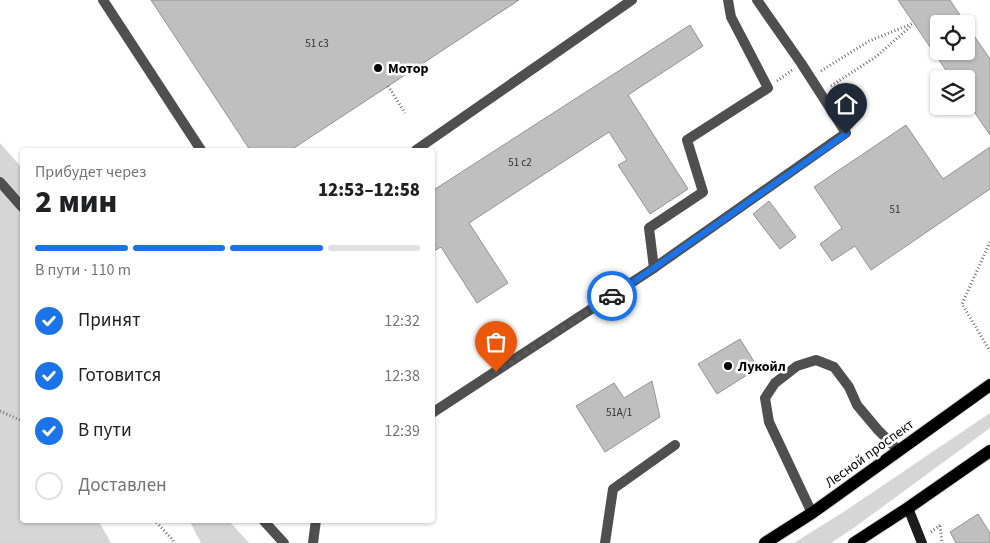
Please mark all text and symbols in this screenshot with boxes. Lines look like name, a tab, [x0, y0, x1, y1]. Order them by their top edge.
map controls	[930, 15, 975, 115]
button: locate	[930, 15, 975, 60]
house number: 51 с3	[305, 36, 329, 51]
place label: Мотор	[388, 59, 429, 79]
marker: Мотор	[372, 62, 384, 74]
button: layers	[930, 70, 975, 115]
pin	[825, 83, 867, 134]
icon: home	[832, 90, 860, 118]
house number: 51 с2	[508, 155, 532, 170]
text: Прибудет через	[35, 161, 146, 183]
text: 12:53–12:58	[318, 177, 420, 204]
text: 2 мин	[35, 179, 117, 225]
house number: 51	[890, 202, 900, 217]
text: В пути · 110 m	[35, 259, 131, 281]
courier	[587, 271, 637, 321]
icon: car	[598, 282, 626, 310]
icon: check	[35, 307, 63, 335]
text: Принят	[78, 307, 141, 334]
text: 12:32	[384, 310, 420, 332]
pin	[475, 321, 517, 372]
icon: bag	[482, 328, 510, 356]
place label: Лукойл	[737, 357, 786, 377]
marker: Лукойл	[722, 360, 734, 372]
icon: check	[35, 362, 63, 390]
text: Готовится	[78, 362, 161, 389]
text: 12:38	[384, 365, 420, 387]
house number: 51А/1	[606, 405, 632, 420]
street label: Лесной проспект	[821, 414, 919, 493]
icon: check	[35, 417, 63, 445]
text: В пути	[78, 417, 132, 444]
text: 12:39	[384, 420, 420, 442]
text: Доставлен	[78, 472, 167, 499]

